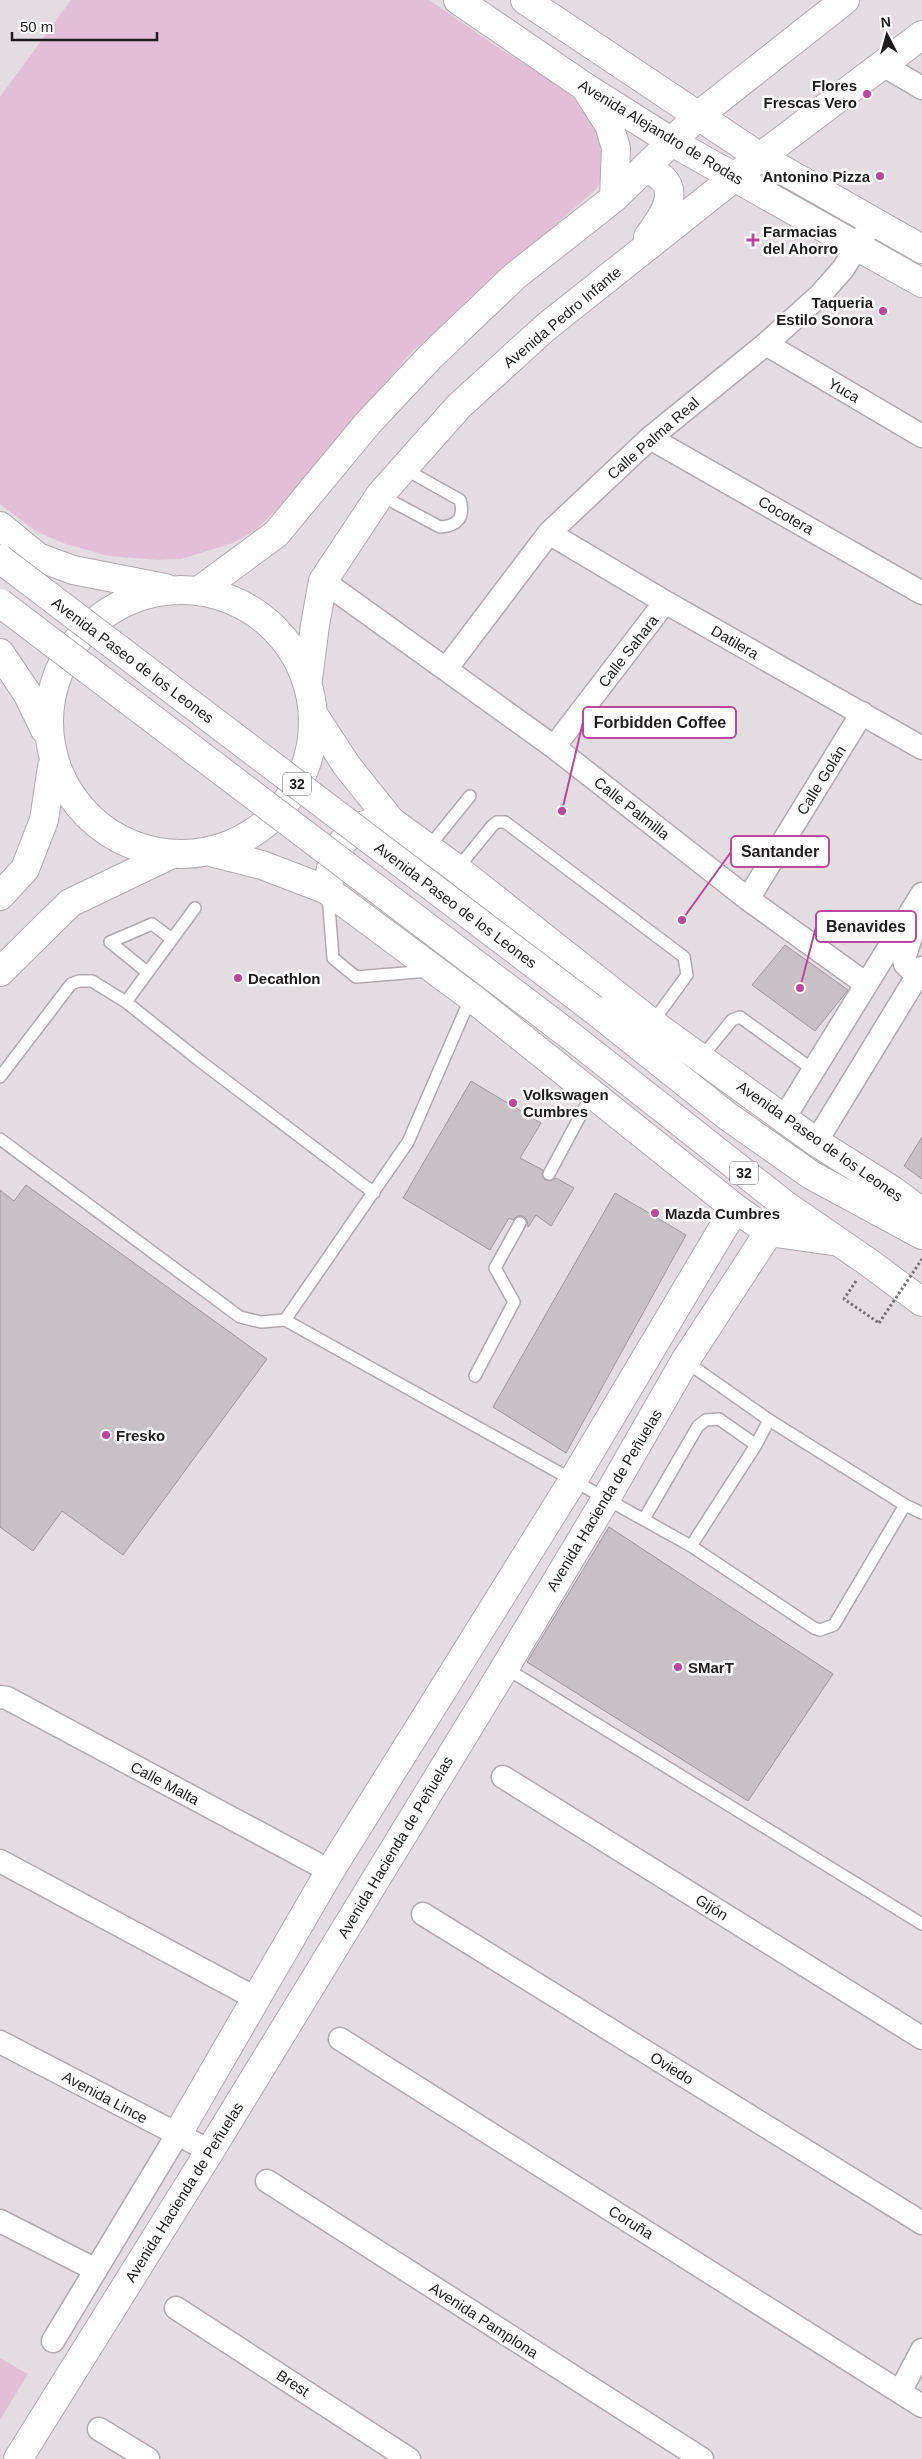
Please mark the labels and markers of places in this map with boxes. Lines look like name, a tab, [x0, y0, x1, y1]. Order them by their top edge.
place label: Flores Frescas Vero	[764, 77, 857, 111]
marker: Flores Frescas Vero	[861, 88, 873, 100]
place label: Antonino Pizza	[763, 168, 871, 185]
marker: Antonino Pizza	[874, 170, 886, 182]
place label: Farmacias del Ahorro	[763, 223, 838, 257]
marker: Farmacias del Ahorro	[747, 234, 759, 246]
place label: Taqueria Estilo Sonora	[776, 294, 874, 328]
marker: Taqueria Estilo Sonora	[877, 305, 889, 317]
callout: Forbidden Coffee	[583, 707, 736, 738]
callout: Santander	[731, 836, 829, 867]
callout: Benavides	[816, 911, 916, 942]
place label: Decathlon	[248, 970, 321, 987]
marker: Decathlon	[232, 972, 244, 984]
place label: Volkswagen Cumbres	[523, 1086, 609, 1120]
marker: Volkswagen Cumbres	[507, 1097, 519, 1109]
place label: Mazda Cumbres	[665, 1205, 780, 1222]
marker: Mazda Cumbres	[649, 1207, 661, 1219]
place label: Fresko	[116, 1427, 165, 1444]
marker: Fresko	[100, 1429, 112, 1441]
place label: SMarT	[688, 1659, 734, 1676]
marker: SMarT	[672, 1661, 684, 1673]

